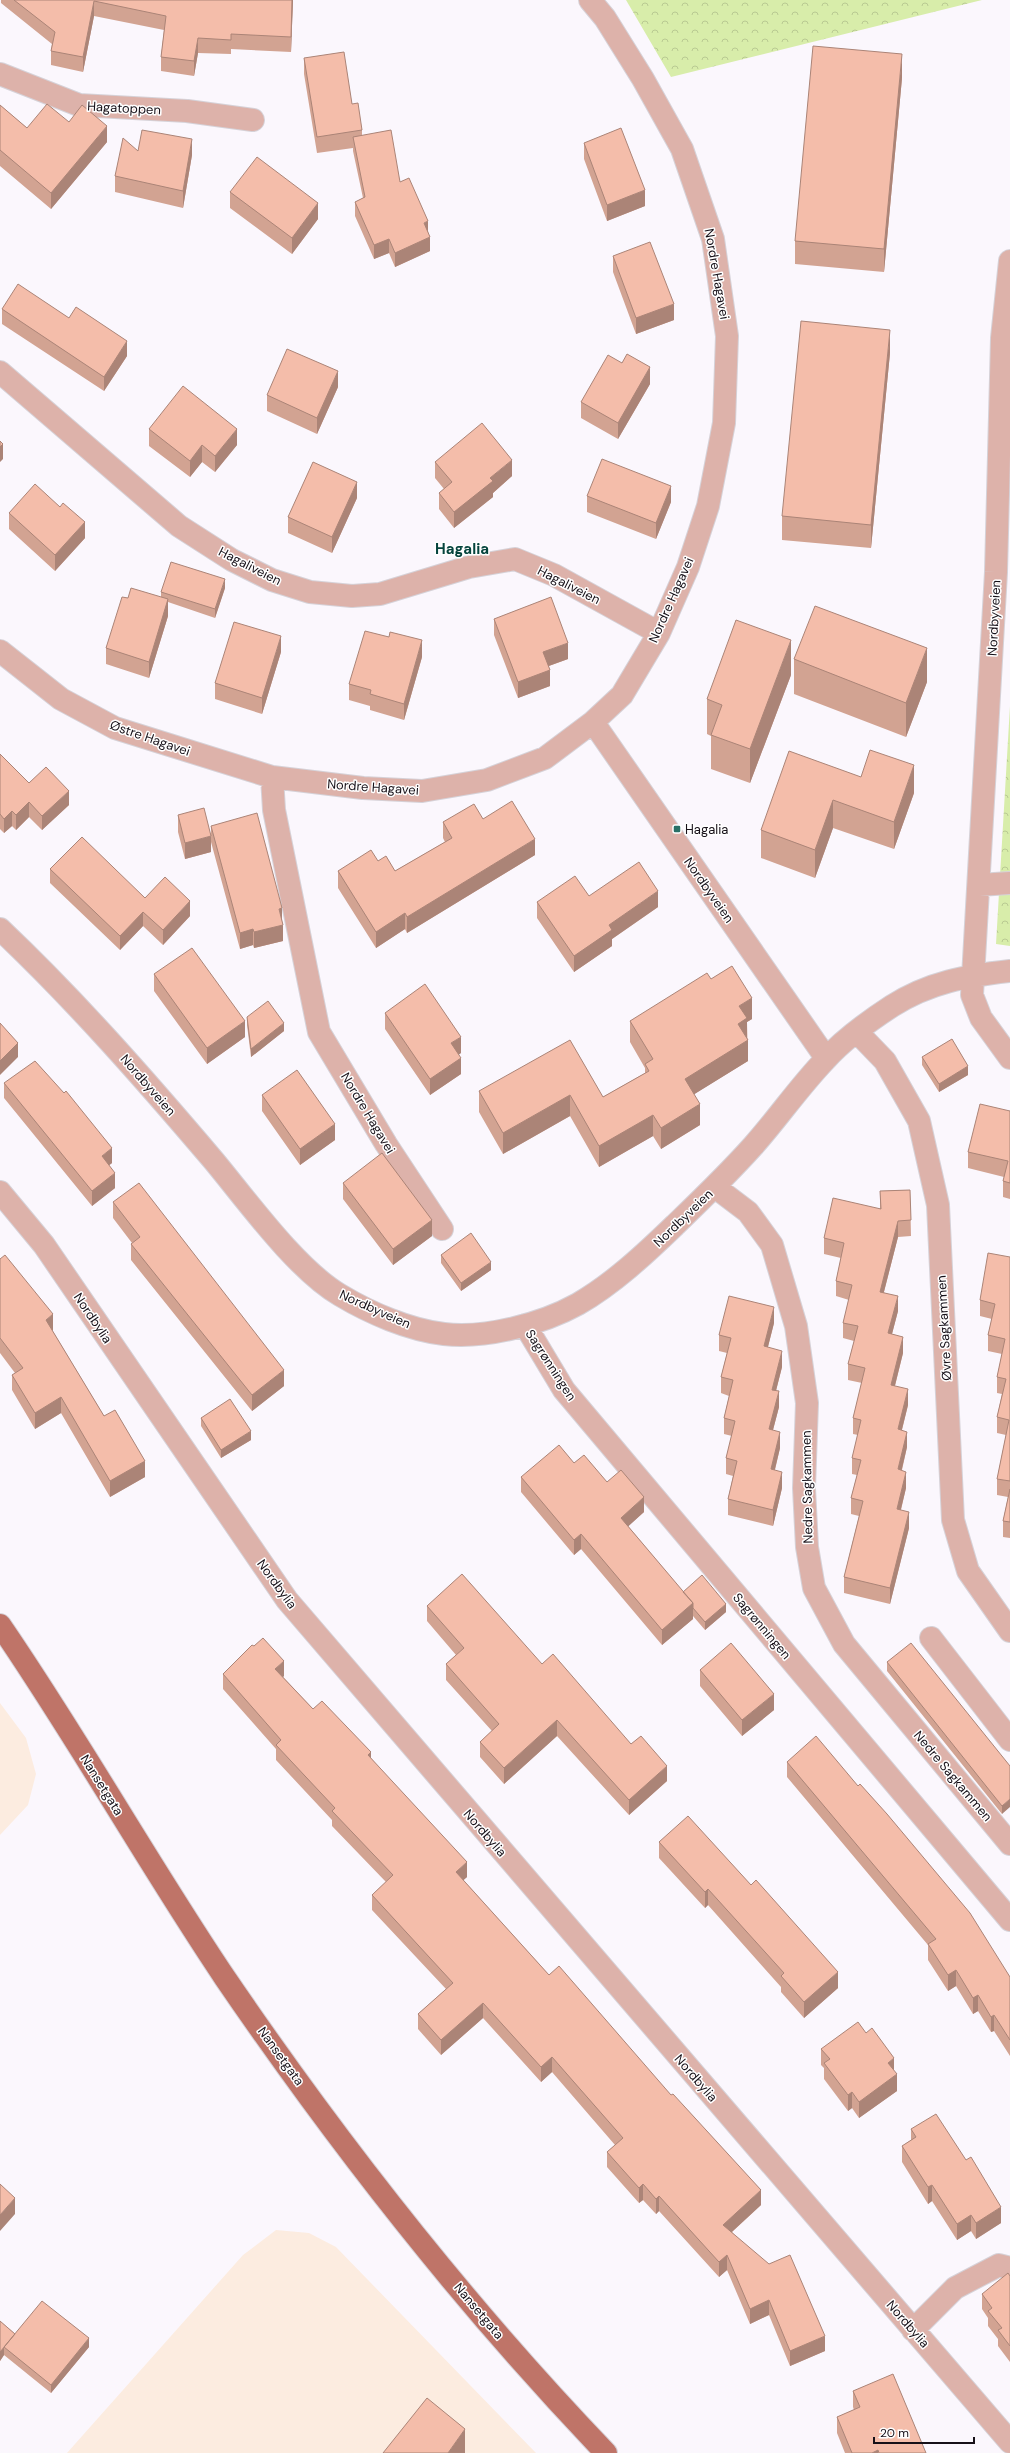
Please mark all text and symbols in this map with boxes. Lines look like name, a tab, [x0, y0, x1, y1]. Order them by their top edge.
street label: Hagatoppen	[87, 98, 161, 118]
street label: Nordre Hagavei	[701, 227, 733, 321]
district label: Hagalia	[435, 539, 489, 559]
street label: Hagaliveien	[216, 543, 284, 589]
street label: Nordre Hagavei	[645, 555, 697, 645]
street label: Hagaliveien	[535, 562, 603, 608]
street label: Nordbyveien	[984, 580, 1004, 656]
street label: Østre Hagavei	[108, 716, 192, 760]
street label: Nordre Hagavei	[327, 775, 419, 799]
place label: Hagalia	[685, 821, 728, 838]
marker: Hagalia	[672, 824, 682, 834]
street label: Nordbyveien	[680, 854, 738, 926]
street label: Nordbyveien	[117, 1051, 179, 1119]
street label: Nordre Hagavei	[337, 1069, 399, 1157]
street label: Nordbyveien	[650, 1185, 716, 1251]
street label: Øvre Sagkammen	[933, 1275, 955, 1381]
street label: Nordbyveien	[337, 1286, 413, 1332]
street label: Nordbylia	[70, 1289, 116, 1347]
street label: Sagrønningen	[522, 1326, 580, 1404]
street label: Nedre Sagkammen	[798, 1430, 816, 1544]
street label: Nordbylia	[253, 1556, 301, 1612]
street label: Sagrønningen	[729, 1589, 795, 1663]
street label: Nedre Sagkammen	[910, 1727, 996, 1825]
street label: Nansetgata	[77, 1751, 127, 1819]
street label: Nordbylia	[460, 1806, 510, 1860]
street label: Nansetgata	[254, 2023, 308, 2089]
street label: Nordbylia	[671, 2051, 721, 2105]
street label: Nansetgata	[450, 2279, 508, 2343]
street label: Nordbylia	[883, 2297, 933, 2351]
scale bar	[874, 2419, 974, 2445]
text: 20 m	[880, 2425, 909, 2441]

